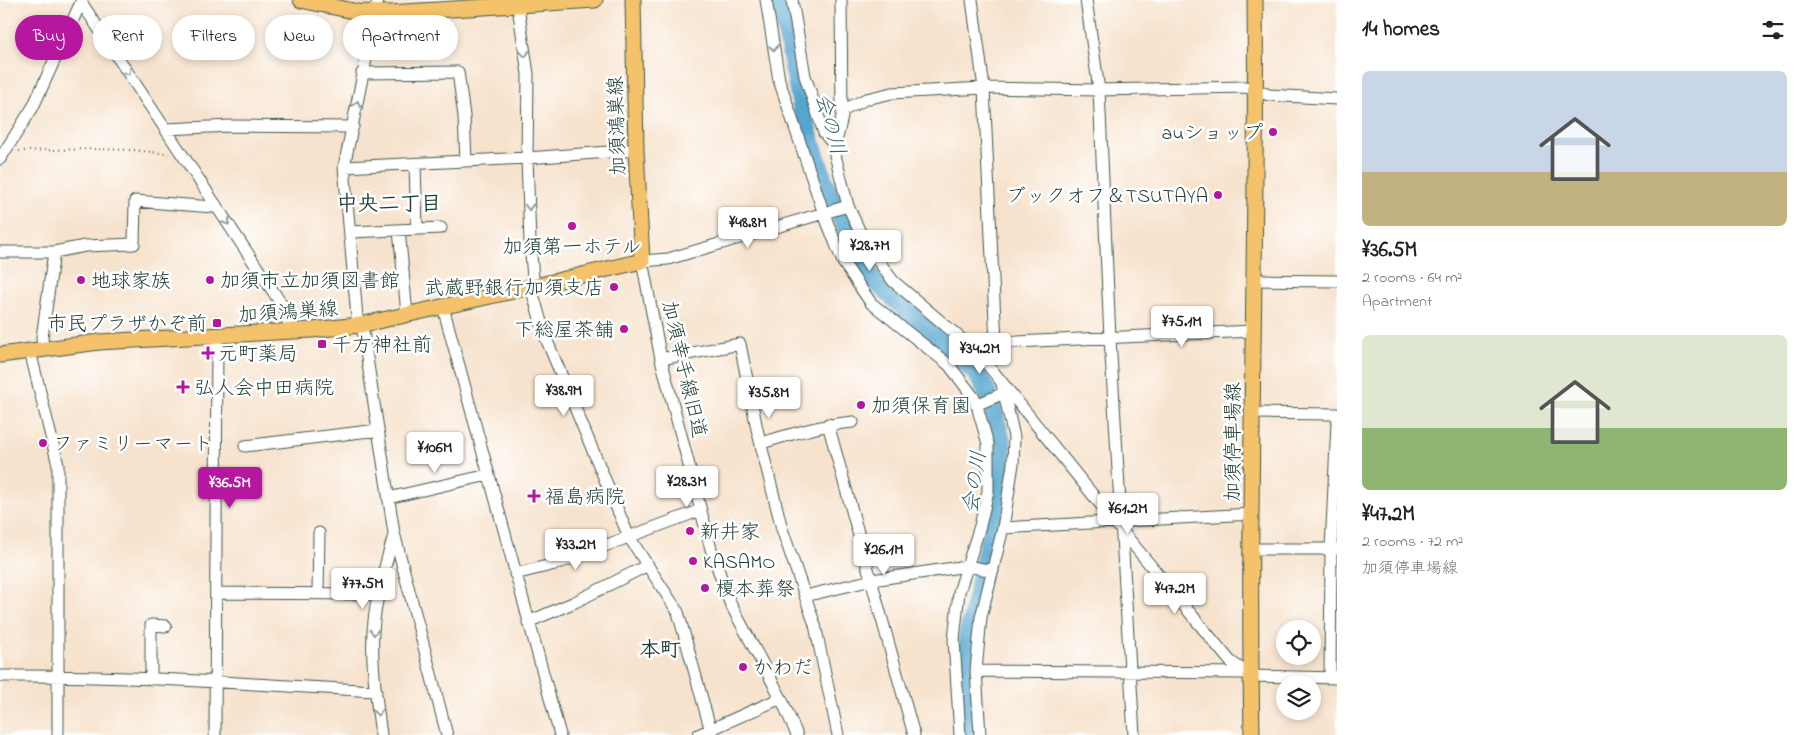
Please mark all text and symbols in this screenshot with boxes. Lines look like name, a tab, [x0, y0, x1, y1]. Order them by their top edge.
chip: Buy	[15, 15, 83, 60]
chip: Rent	[93, 15, 162, 60]
chip: Filters	[172, 15, 255, 60]
chip: New	[265, 15, 333, 60]
chip: Apartment	[343, 15, 458, 60]
text: 14 homes	[1362, 15, 1440, 45]
icon: filters	[1759, 16, 1787, 44]
one-way arrow	[768, 44, 778, 52]
one-way arrow	[519, 51, 530, 59]
one-way arrow	[122, 66, 131, 75]
street label: 加須鴻巣線	[602, 75, 635, 176]
water label: 会の川	[806, 90, 852, 159]
one-way arrow	[351, 99, 361, 108]
icon: home	[1530, 104, 1620, 194]
place label: auショップ	[1162, 120, 1263, 149]
marker: auショップ	[1267, 126, 1279, 138]
place label: ブックオフ＆TSUTAYA	[1006, 183, 1208, 212]
marker: ブックオフ＆TSUTAYA	[1212, 189, 1224, 201]
district label: 中央二丁目	[337, 190, 442, 220]
one-way arrow	[523, 203, 534, 211]
pin: ¥48.8M	[707, 206, 789, 249]
text: ¥48.8M	[729, 211, 767, 235]
one-way arrow	[221, 216, 230, 226]
marker: 加須第一ホテル	[566, 220, 578, 232]
pin: ¥28.7M	[829, 230, 911, 272]
place label: 加須第一ホテル	[502, 234, 642, 263]
text: ¥28.7M	[850, 234, 890, 258]
text: ¥36.5M	[1362, 236, 1417, 266]
text: 2 rooms · 64 m²	[1362, 266, 1462, 290]
place label: 地球家族	[91, 268, 171, 297]
place label: 加須市立加須図書館	[220, 268, 400, 297]
marker: 地球家族	[75, 274, 87, 286]
marker: 加須市立加須図書館	[204, 274, 216, 286]
place label: 武蔵野銀行加須支店	[424, 275, 604, 304]
marker: 武蔵野銀行加須支店	[608, 281, 620, 293]
text: Apartment	[1362, 290, 1432, 314]
street label: 加須鴻巣線	[237, 296, 339, 331]
street label: 加須幸手線旧道	[653, 298, 712, 441]
pin: ¥75.1M	[1141, 306, 1223, 348]
text: ¥75.1M	[1162, 310, 1202, 334]
place label: 市民プラザかぞ前	[47, 311, 207, 340]
marker: 市民プラザかぞ前	[211, 317, 223, 329]
place label: 下総屋茶舗	[514, 317, 614, 346]
marker: 下総屋茶舗	[618, 323, 630, 335]
place label: 千方神社前	[332, 332, 432, 361]
pin: ¥34.2M	[939, 332, 1021, 375]
text: ¥34.2M	[960, 337, 1000, 361]
marker: 千方神社前	[316, 338, 328, 350]
place label: 元町薬局	[218, 341, 298, 370]
marker: 元町薬局	[202, 347, 214, 359]
icon: home	[1530, 367, 1620, 457]
pin: ¥38.9M	[523, 374, 605, 417]
place label: 弘人会中田病院	[194, 375, 334, 404]
pin: ¥35.8M	[728, 376, 810, 419]
text: ¥38.9M	[546, 379, 582, 403]
marker: 弘人会中田病院	[176, 380, 190, 394]
text: ¥35.8M	[749, 381, 789, 405]
street label: 加須停車場線	[1220, 382, 1249, 502]
place label: 加須保育園	[871, 393, 971, 422]
marker: 加須保育園	[855, 399, 867, 411]
place label: ファミリーマート	[53, 431, 213, 460]
pin: ¥106M	[400, 432, 470, 474]
text: ¥106M	[418, 436, 453, 460]
marker: ファミリーマート	[37, 437, 49, 449]
water label: 会の川	[957, 449, 995, 516]
pin: ¥36.5M	[189, 466, 271, 509]
pin: ¥28.3M	[646, 466, 728, 508]
text: ¥28.3M	[667, 470, 707, 494]
text: ¥36.5M	[209, 471, 251, 495]
place label: 福島病院	[545, 484, 625, 513]
marker: 福島病院	[527, 489, 541, 503]
pin: ¥61.2M	[1087, 492, 1169, 535]
text: ¥61.2M	[1108, 497, 1148, 521]
text: ¥47.2M	[1362, 500, 1415, 530]
place label: 新井家	[700, 519, 760, 548]
marker: 新井家	[684, 525, 696, 537]
pin: ¥33.2M	[535, 528, 617, 571]
text: 2 rooms · 72 m²	[1362, 530, 1463, 554]
text: ¥33.2M	[556, 533, 596, 557]
pin: ¥26.1M	[843, 534, 925, 576]
text: ¥26.1M	[864, 538, 904, 562]
place label: KASAMO	[703, 549, 775, 578]
marker: KASAMO	[687, 555, 699, 567]
text: 加須停車場線	[1362, 557, 1458, 581]
pin: ¥77.5M	[322, 568, 404, 610]
text: ¥77.5M	[342, 572, 384, 596]
pin: ¥47.2M	[1134, 572, 1216, 615]
place label: 榎本葬祭	[715, 576, 795, 605]
text: ¥47.2M	[1155, 577, 1195, 601]
marker: 榎本葬祭	[699, 582, 711, 594]
map controls	[1276, 620, 1321, 720]
button: locate	[1276, 620, 1321, 665]
one-way arrow	[368, 629, 379, 637]
district label: 本町	[639, 636, 681, 666]
place label: かわだ	[753, 655, 813, 684]
marker: かわだ	[737, 661, 749, 673]
button: layers	[1276, 675, 1321, 720]
one-way arrow	[372, 709, 383, 717]

